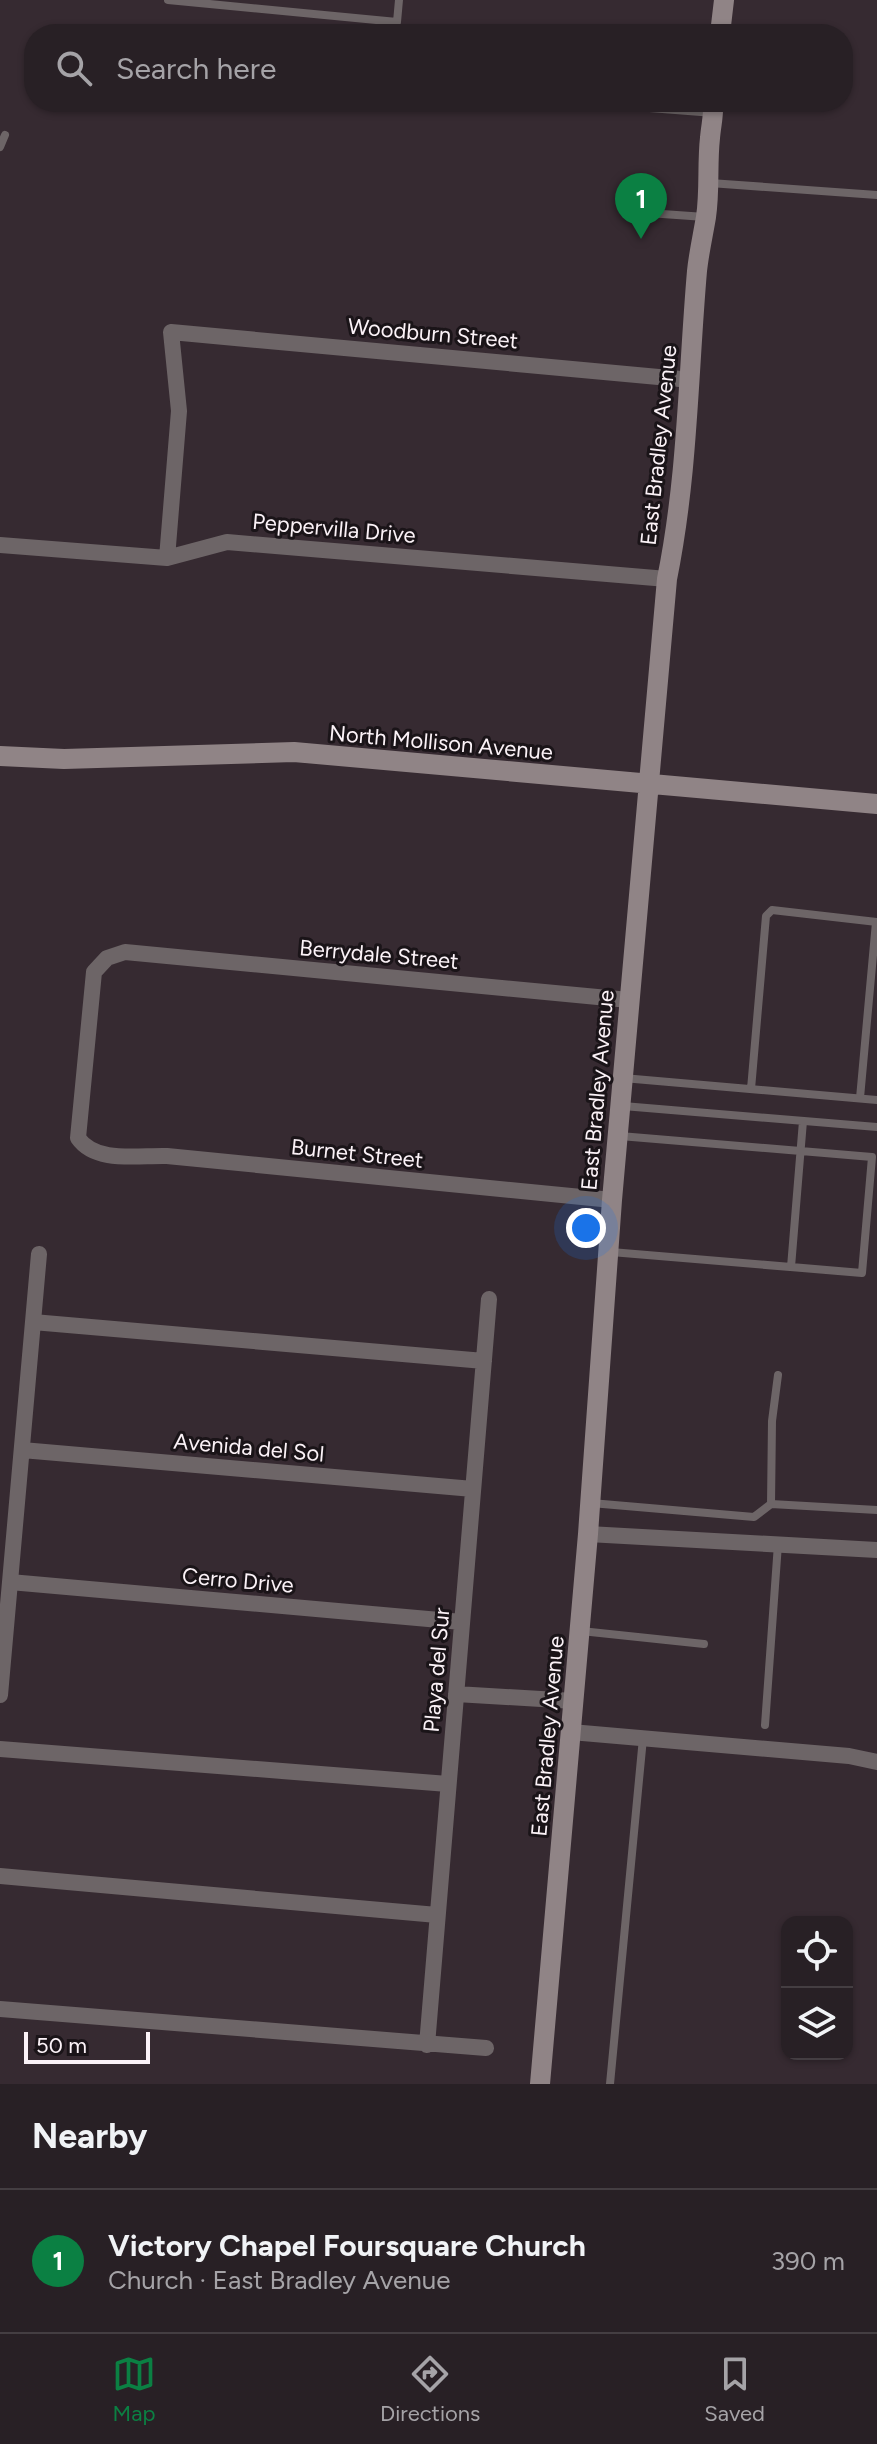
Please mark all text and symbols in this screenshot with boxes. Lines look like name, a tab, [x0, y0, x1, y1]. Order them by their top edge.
search box	[24, 24, 853, 112]
icon: search	[52, 46, 96, 90]
text: Search here	[116, 50, 276, 87]
pin: 1	[615, 173, 667, 239]
street label: Woodburn Street	[347, 313, 519, 354]
street label: East Bradley Avenue	[635, 344, 682, 547]
street label: Peppervilla Drive	[251, 508, 417, 549]
street label: North Mollison Avenue	[328, 719, 554, 766]
street label: Berrydale Street	[298, 934, 460, 975]
street label: East Bradley Avenue	[575, 989, 620, 1191]
street label: Burnet Street	[290, 1133, 424, 1174]
your location	[566, 1208, 606, 1248]
street label: Avenida del Sol	[173, 1427, 325, 1468]
street label: Cerro Drive	[181, 1562, 295, 1599]
street label: Playa del Sur	[418, 1606, 455, 1733]
street label: East Bradley Avenue	[525, 1635, 570, 1837]
map controls	[781, 1916, 853, 2060]
button: locate	[781, 1916, 853, 1988]
button: layers	[781, 1988, 853, 2060]
scale bar	[24, 2028, 150, 2064]
text: 50 m	[36, 2032, 87, 2059]
text: Nearby	[32, 2116, 147, 2157]
text: Victory Chapel Foursquare Church	[108, 2227, 586, 2264]
text: 1	[53, 2245, 63, 2277]
text: 390 m	[771, 2245, 845, 2277]
text: Church · East Bradley Avenue	[108, 2264, 450, 2296]
tab: Map	[112, 2352, 156, 2427]
tab: Directions	[380, 2352, 480, 2427]
tab: Saved	[704, 2352, 765, 2427]

